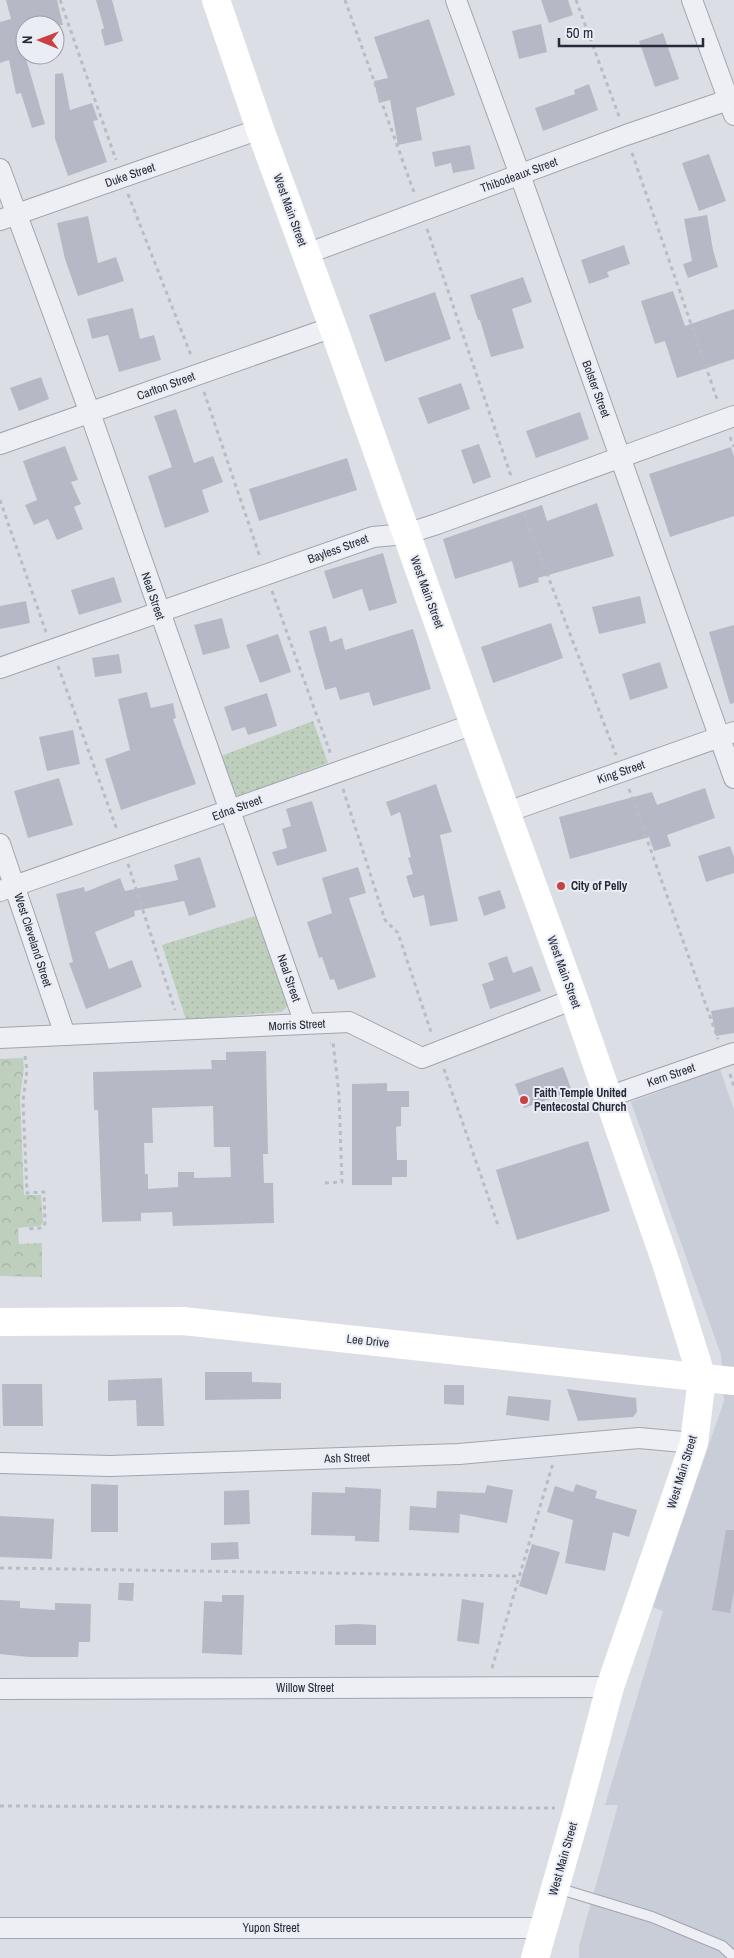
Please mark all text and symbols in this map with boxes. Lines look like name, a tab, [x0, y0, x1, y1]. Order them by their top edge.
north arrow	[15, 15, 65, 65]
scale bar	[559, 15, 703, 47]
text: 50 m	[566, 22, 593, 43]
text: N	[18, 35, 36, 44]
street label: Thibodeaux Street	[478, 154, 560, 196]
street label: Duke Street	[103, 159, 157, 191]
street label: West Main Street	[270, 172, 311, 249]
street label: Bolster Street	[578, 358, 614, 420]
street label: Carlton Street	[135, 368, 198, 404]
street label: Bayless Street	[305, 531, 371, 567]
street label: West Main Street	[407, 554, 448, 631]
street label: Neal Street	[137, 570, 169, 622]
street label: King Street	[595, 756, 647, 788]
street label: Edna Street	[210, 792, 264, 824]
place label: City of Pelly	[571, 878, 628, 894]
marker: City of Pelly	[555, 880, 567, 892]
street label: West Cleveland Street	[10, 891, 56, 989]
street label: West Main Street	[544, 934, 585, 1011]
street label: Neal Street	[273, 952, 305, 1004]
street label: Morris Street	[268, 1016, 326, 1034]
street label: Kern Street	[645, 1059, 697, 1091]
place label: Faith Temple United Pentecostal Church	[534, 1085, 627, 1115]
marker: Faith Temple United Pentecostal Church	[518, 1094, 530, 1106]
street label: Lee Drive	[346, 1331, 390, 1351]
street label: West Main Street	[663, 1433, 701, 1511]
street label: Ash Street	[323, 1449, 371, 1467]
street label: Willow Street	[276, 1680, 334, 1696]
street label: West Main Street	[545, 1820, 581, 1898]
street label: Yupon Street	[243, 1920, 300, 1936]

